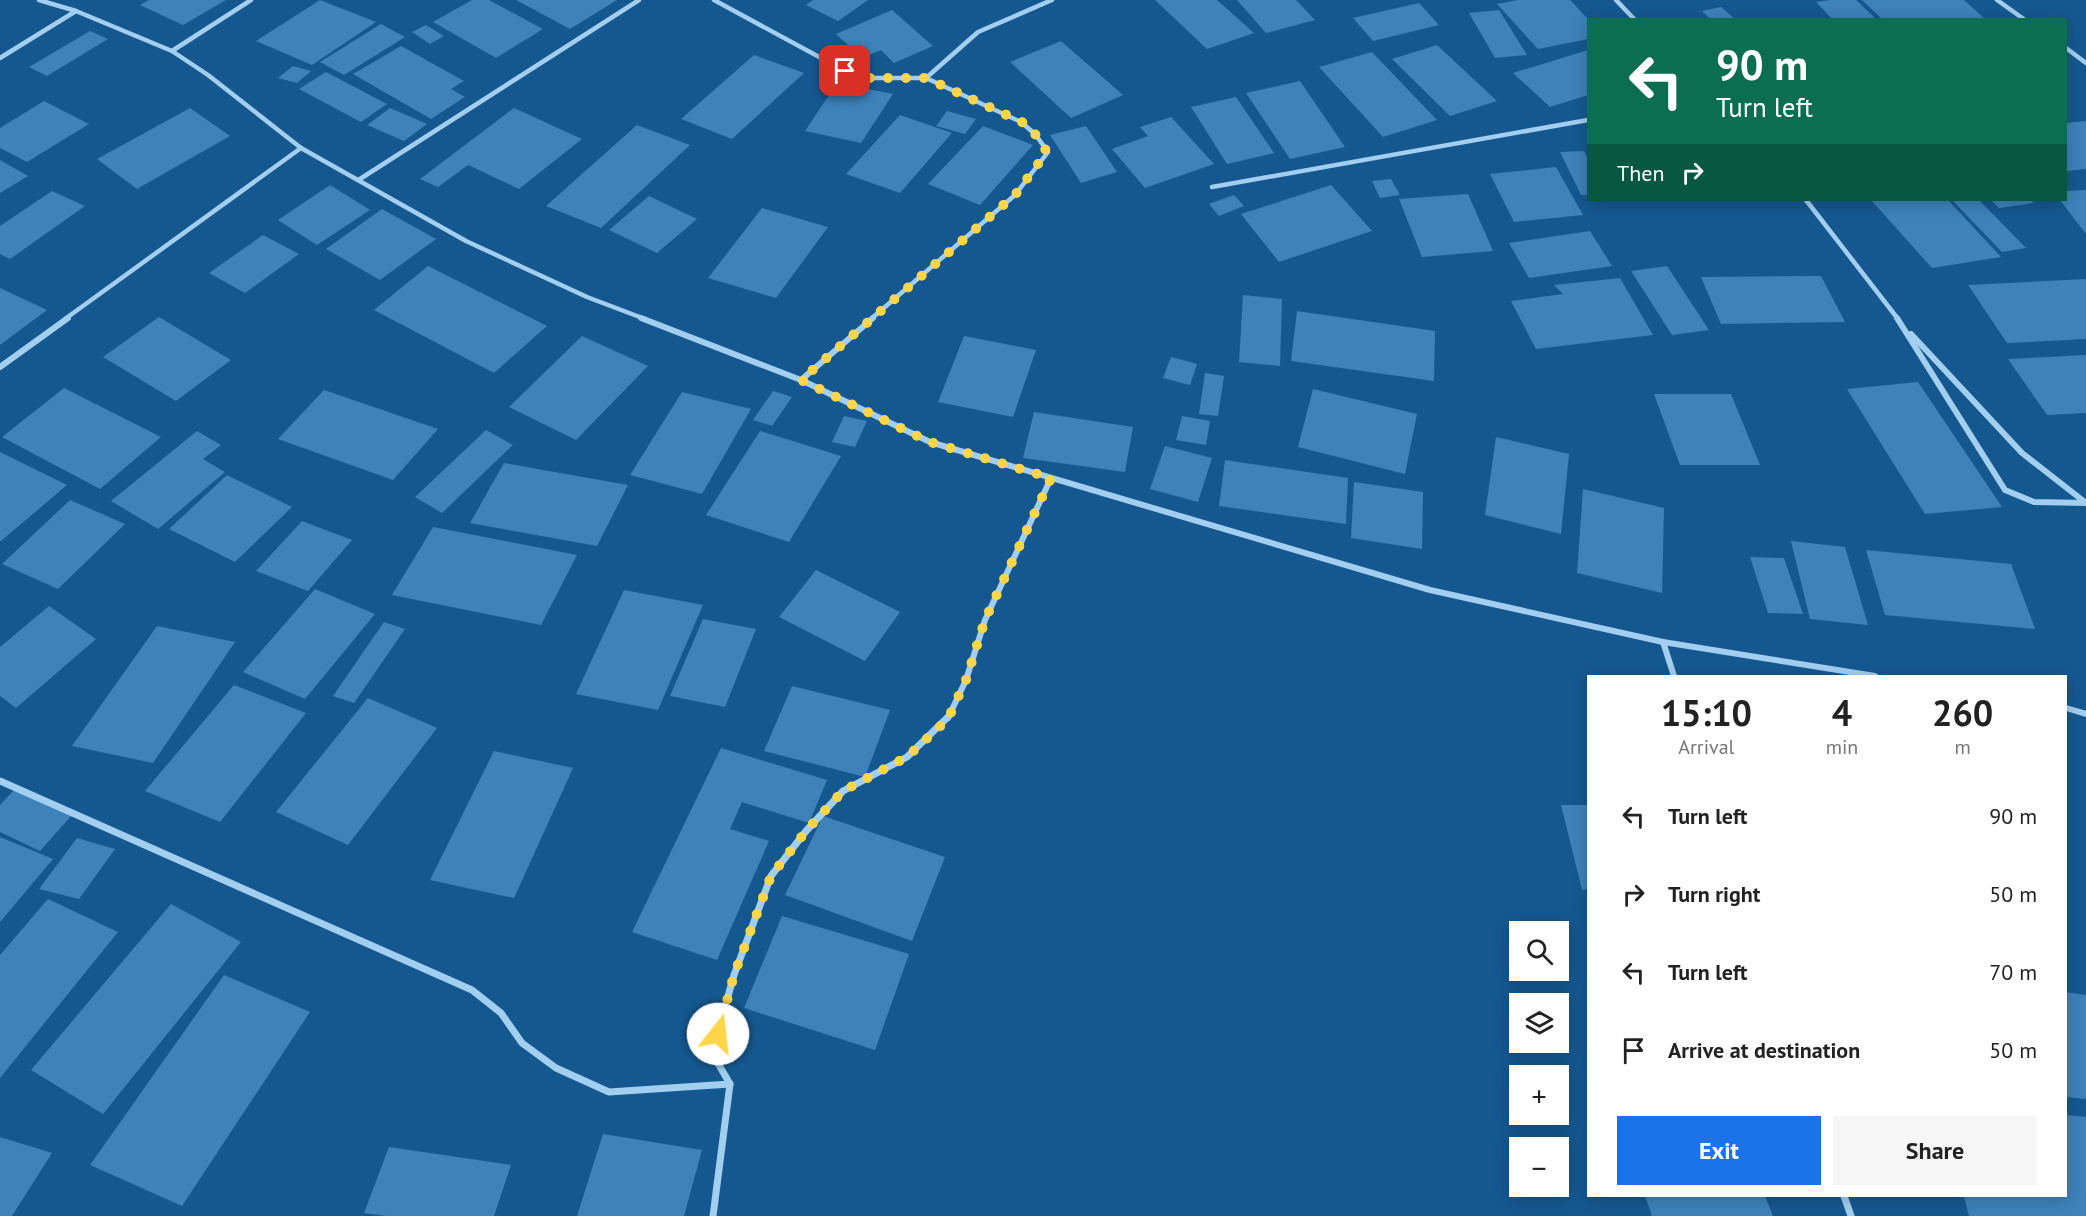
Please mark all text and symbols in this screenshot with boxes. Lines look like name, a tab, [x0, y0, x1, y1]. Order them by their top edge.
text: 90 m	[1716, 37, 1808, 92]
icon: left	[1617, 42, 1695, 120]
pin	[819, 45, 870, 96]
icon: arrive	[828, 54, 861, 87]
text: Turn left	[1716, 90, 1813, 124]
icon: right	[1676, 156, 1709, 189]
text: Then	[1617, 159, 1664, 187]
text: 15:10	[1661, 689, 1752, 736]
text: 4	[1832, 689, 1852, 736]
text: 260	[1932, 689, 1993, 736]
text: Arrival	[1678, 734, 1734, 760]
text: min	[1826, 734, 1858, 760]
text: m	[1955, 734, 1971, 760]
icon: left	[1617, 800, 1650, 833]
text: Turn left	[1668, 802, 1748, 830]
text: 90 m	[1989, 802, 2037, 830]
icon: right	[1617, 878, 1650, 911]
text: Turn right	[1668, 880, 1760, 908]
text: 50 m	[1989, 880, 2037, 908]
map controls	[1509, 921, 1569, 1197]
button: search	[1509, 921, 1569, 981]
icon: left	[1617, 956, 1650, 989]
text: Turn left	[1668, 958, 1748, 986]
text: 70 m	[1989, 958, 2037, 986]
button: layers	[1509, 993, 1569, 1053]
position arrow	[686, 1002, 750, 1066]
icon: arrive	[1617, 1034, 1650, 1067]
text: Arrive at destination	[1668, 1036, 1860, 1064]
text: 50 m	[1989, 1036, 2037, 1064]
button: +	[1509, 1065, 1569, 1125]
button: Exit	[1617, 1116, 1821, 1185]
button: Share	[1833, 1116, 2037, 1185]
button: −	[1509, 1137, 1569, 1197]

